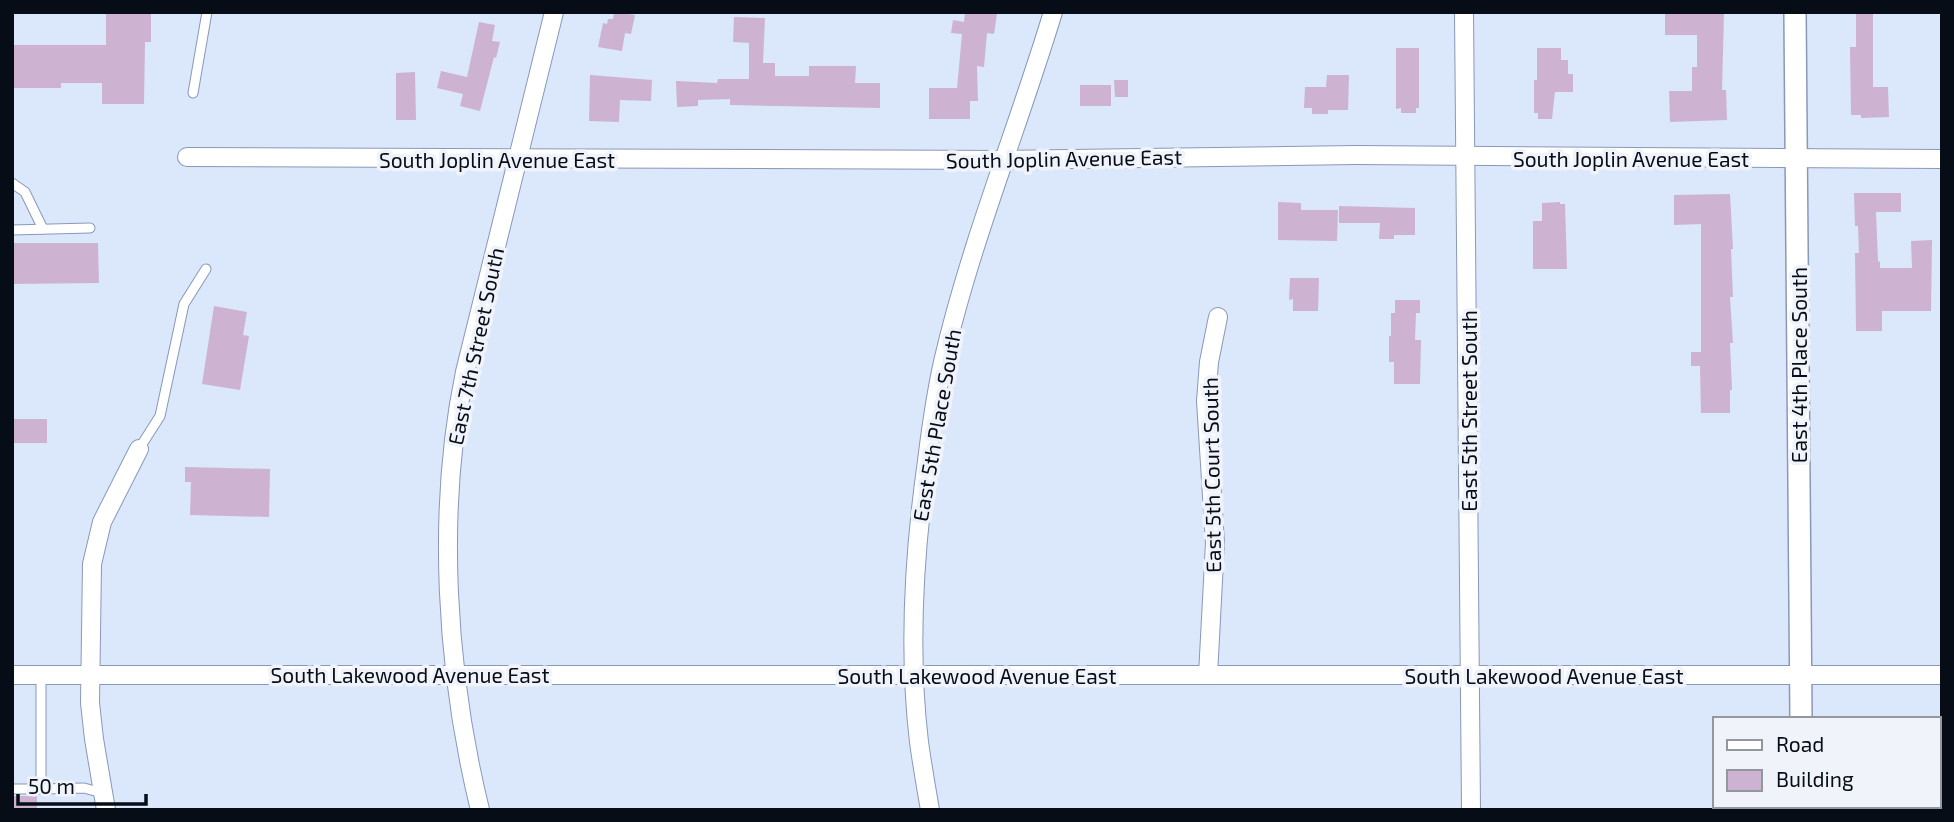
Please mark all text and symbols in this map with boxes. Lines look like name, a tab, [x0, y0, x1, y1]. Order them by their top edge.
street label: South Joplin Avenue East	[946, 143, 1182, 173]
street label: South Joplin Avenue East	[1513, 146, 1749, 171]
street label: South Joplin Avenue East	[379, 147, 615, 172]
street label: East 7th Street South	[442, 245, 508, 447]
street label: East 4th Place South	[1786, 267, 1811, 463]
street label: East 5th Street South	[1456, 310, 1481, 512]
street label: East 5th Place South	[907, 327, 965, 523]
street label: East 5th Court South	[1197, 377, 1225, 573]
street label: South Lakewood Avenue East	[271, 662, 549, 687]
street label: South Lakewood Avenue East	[838, 663, 1116, 688]
street label: South Lakewood Avenue East	[1405, 663, 1683, 688]
legend	[1713, 717, 1940, 808]
text: Road	[1776, 731, 1824, 756]
scale bar	[18, 762, 145, 806]
text: Building	[1776, 766, 1854, 791]
text: 50 m	[28, 773, 75, 798]

